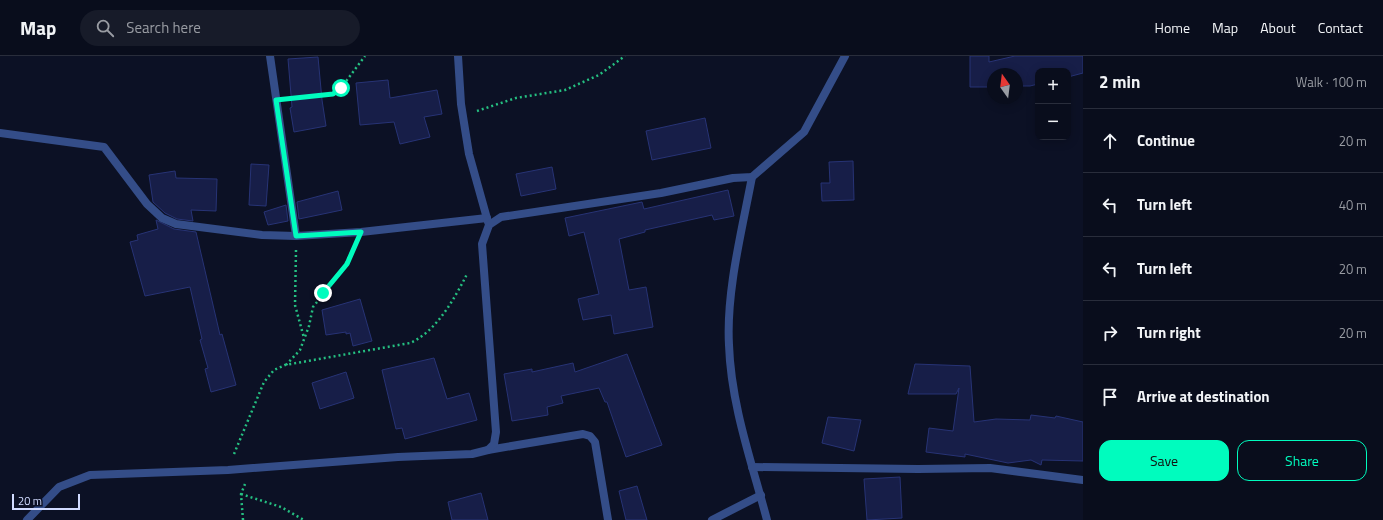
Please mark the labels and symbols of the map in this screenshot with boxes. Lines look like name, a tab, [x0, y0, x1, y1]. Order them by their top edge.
north arrow	[987, 68, 1023, 104]
route start	[332, 79, 350, 97]
route end	[314, 284, 332, 302]
scale bar	[12, 492, 80, 511]

